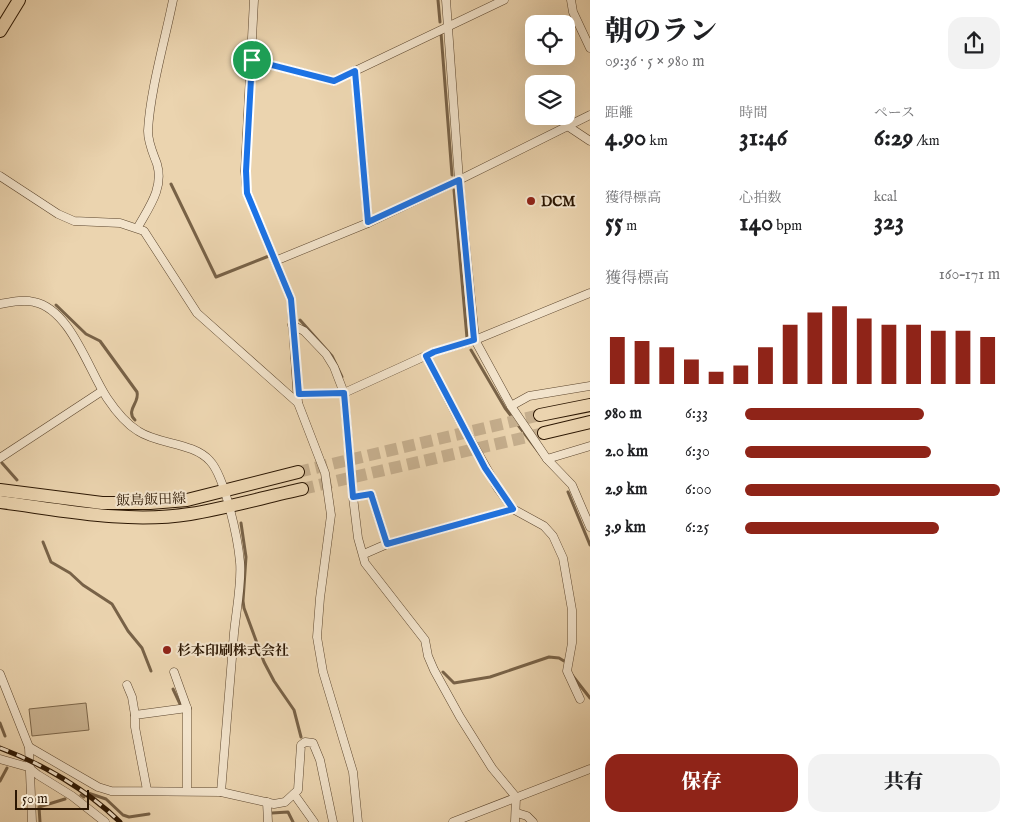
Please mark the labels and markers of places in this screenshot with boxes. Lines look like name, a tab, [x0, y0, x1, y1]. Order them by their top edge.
pin	[231, 39, 273, 81]
place label: DCM	[541, 193, 576, 211]
marker: DCM	[525, 195, 537, 207]
place label: 杉本印刷株式会社	[177, 642, 289, 660]
marker: 杉本印刷株式会社	[161, 644, 173, 656]

